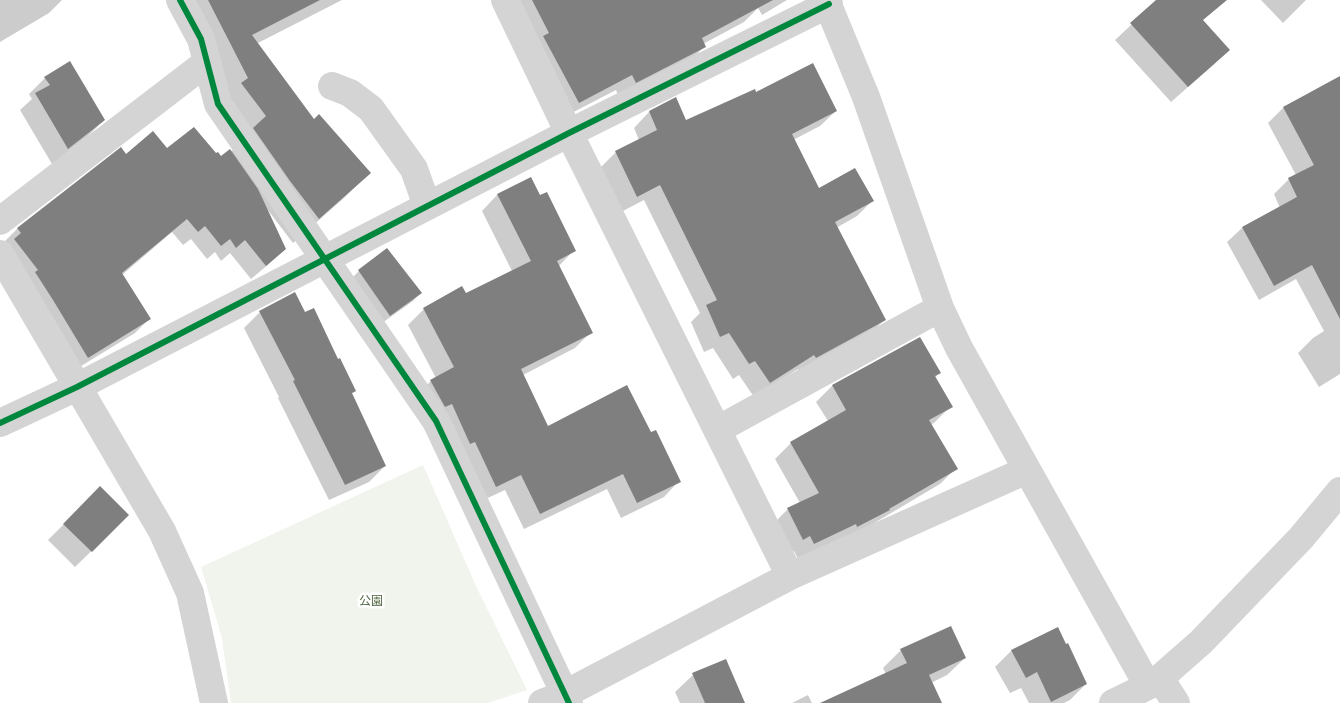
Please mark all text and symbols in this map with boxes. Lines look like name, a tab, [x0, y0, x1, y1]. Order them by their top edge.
park label: 公園	[359, 594, 383, 608]

